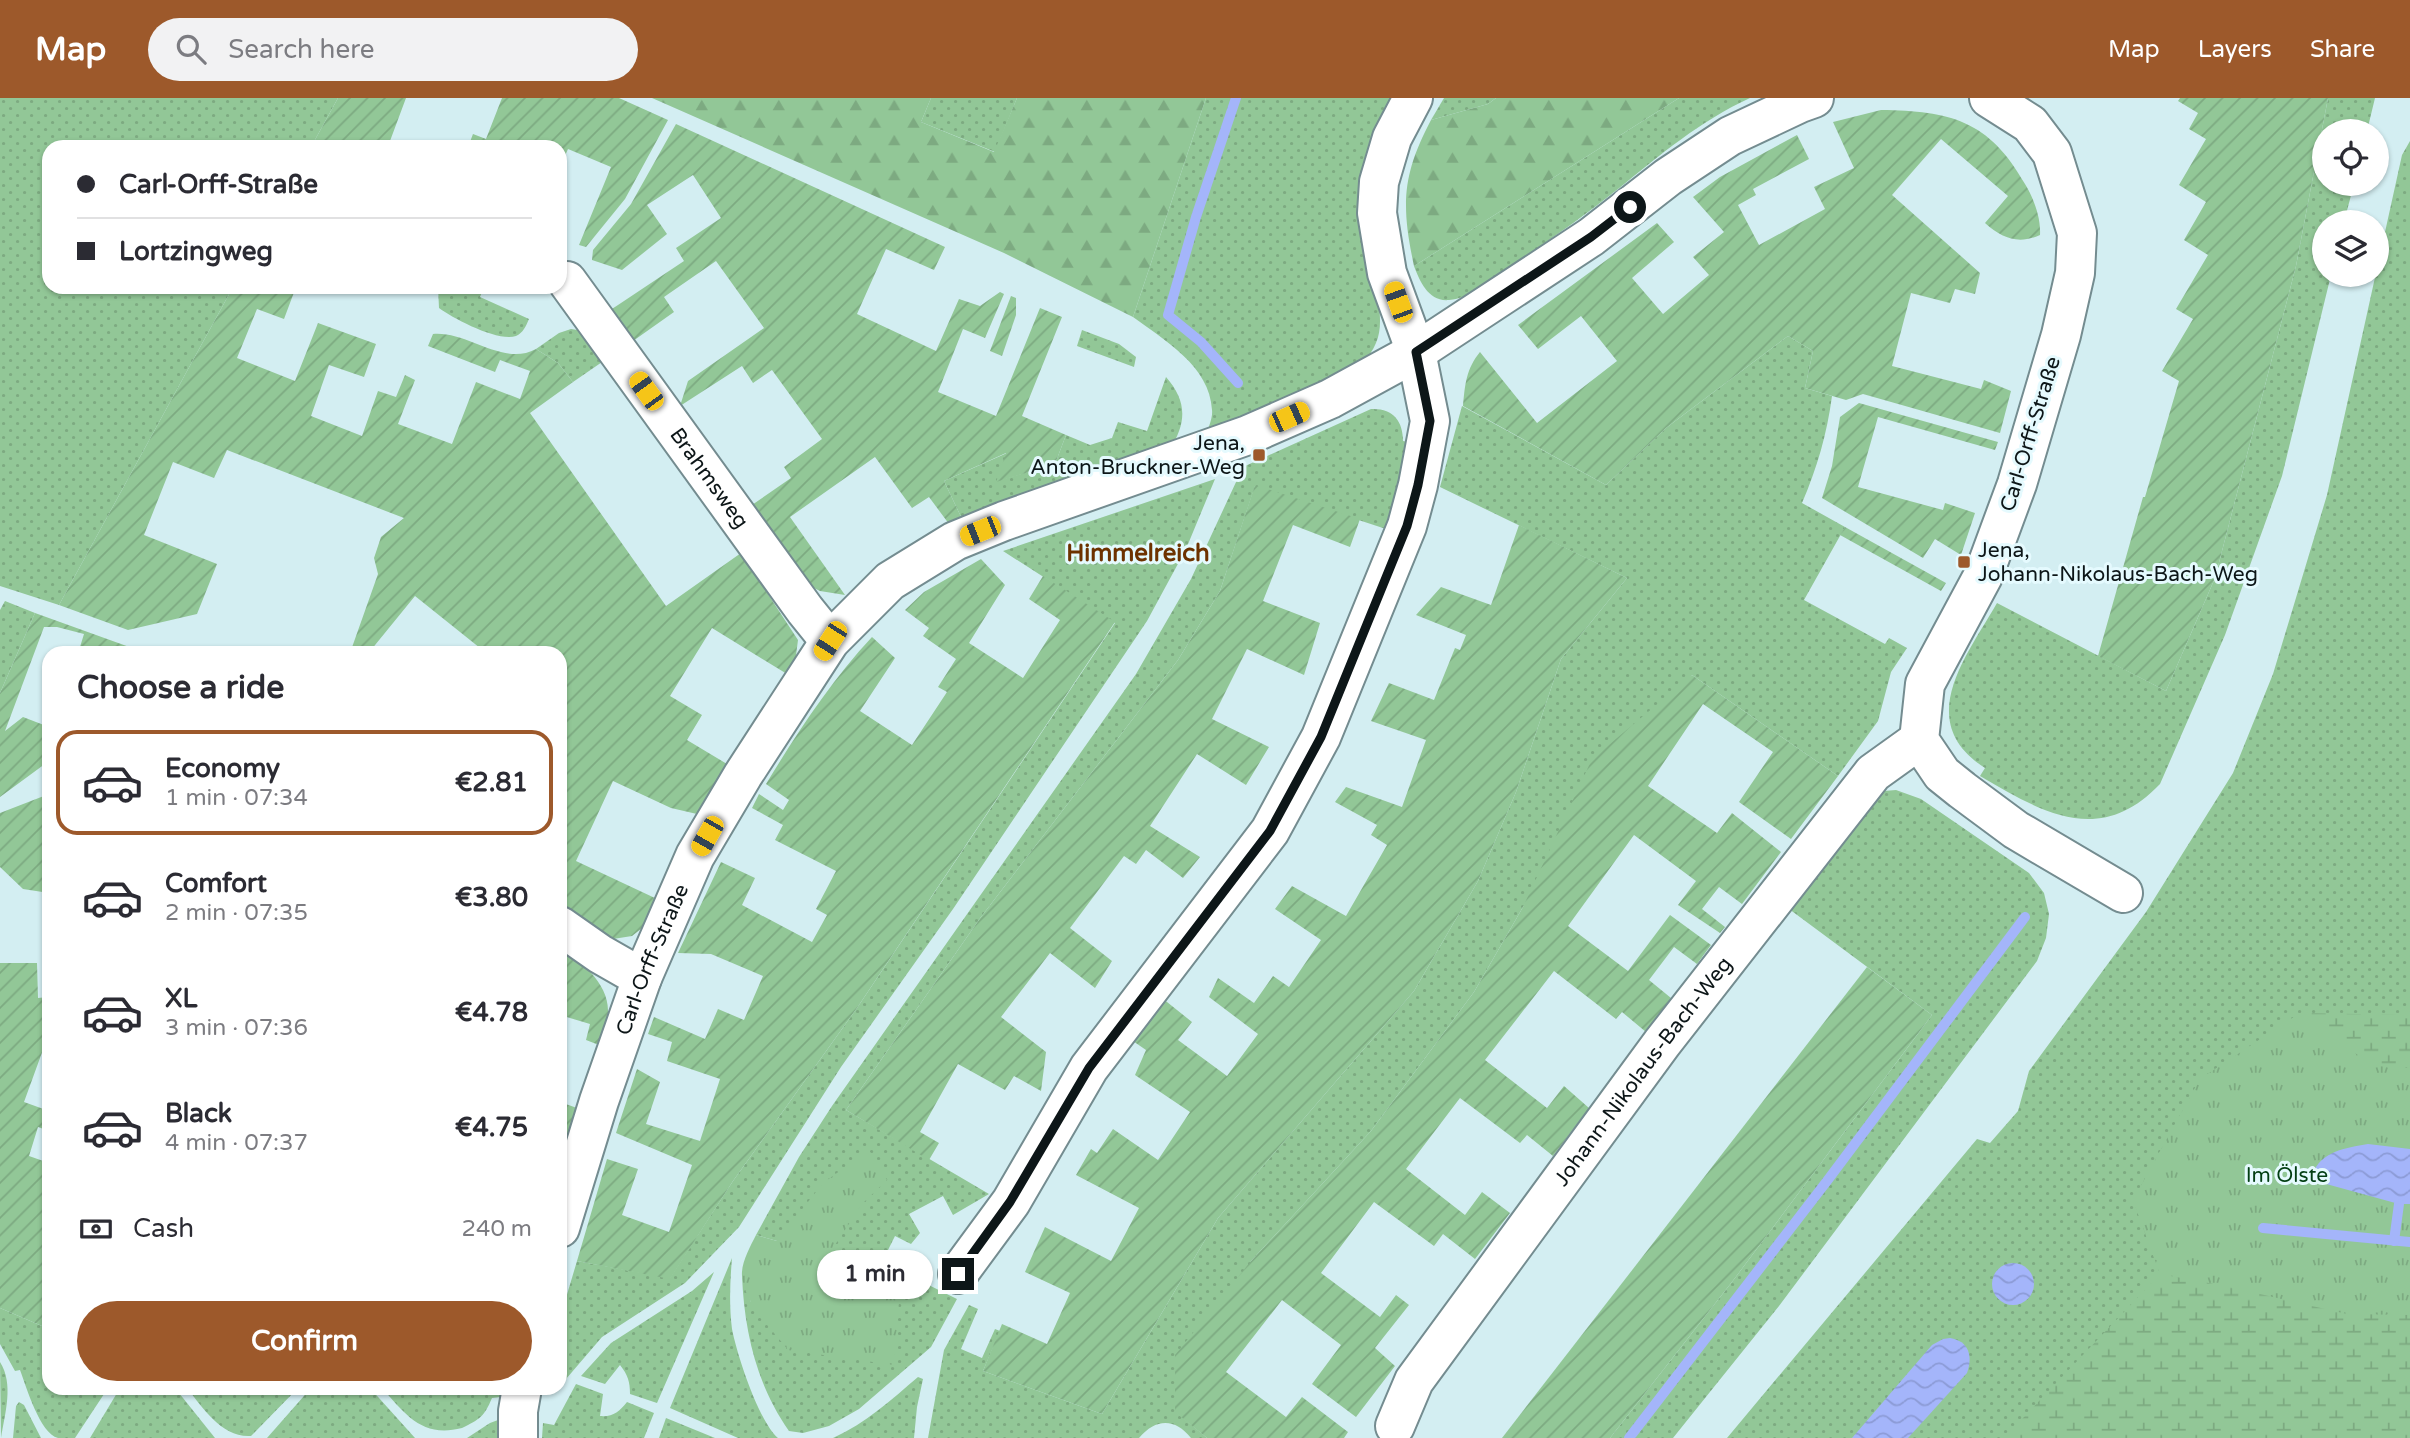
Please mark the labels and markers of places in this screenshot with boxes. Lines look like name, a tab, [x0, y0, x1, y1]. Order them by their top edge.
place label: Jena, Anton-Bruckner-Weg	[1030, 431, 1245, 480]
marker: Jena, Anton-Bruckner-Weg	[1251, 447, 1267, 463]
place label: Jena, Johann-Nikolaus-Bach-Weg	[1978, 538, 2258, 587]
marker: Jena, Johann-Nikolaus-Bach-Weg	[1956, 554, 1972, 570]

